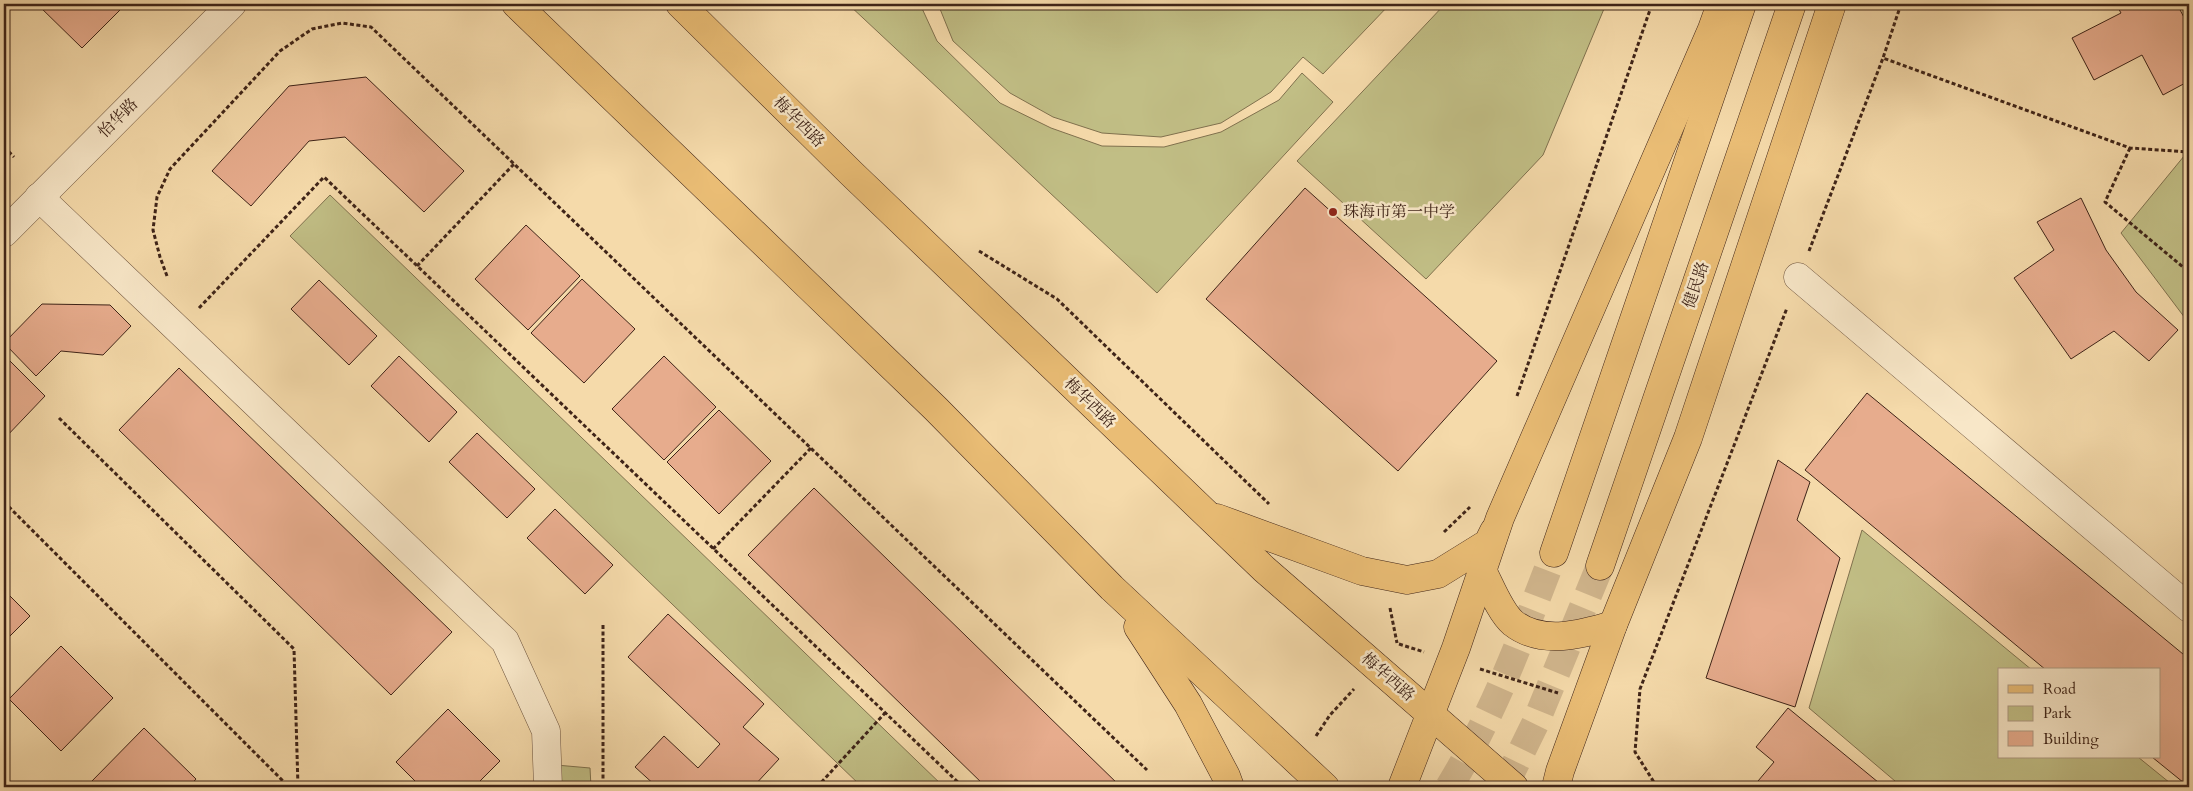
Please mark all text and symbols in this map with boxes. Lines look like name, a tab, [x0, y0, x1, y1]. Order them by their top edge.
street label: 梅华西路	[769, 92, 829, 152]
street label: 怡华路	[93, 93, 143, 143]
place label: 珠海市第一中学	[1343, 201, 1455, 223]
marker: 珠海市第一中学	[1327, 206, 1339, 218]
street label: 健民路	[1678, 259, 1714, 311]
street label: 梅华西路	[1059, 373, 1121, 433]
street label: 梅华西路	[1357, 648, 1419, 706]
legend	[1998, 668, 2160, 758]
text: Road	[2043, 679, 2076, 699]
text: Park	[2043, 703, 2072, 723]
text: Building	[2043, 729, 2099, 749]

